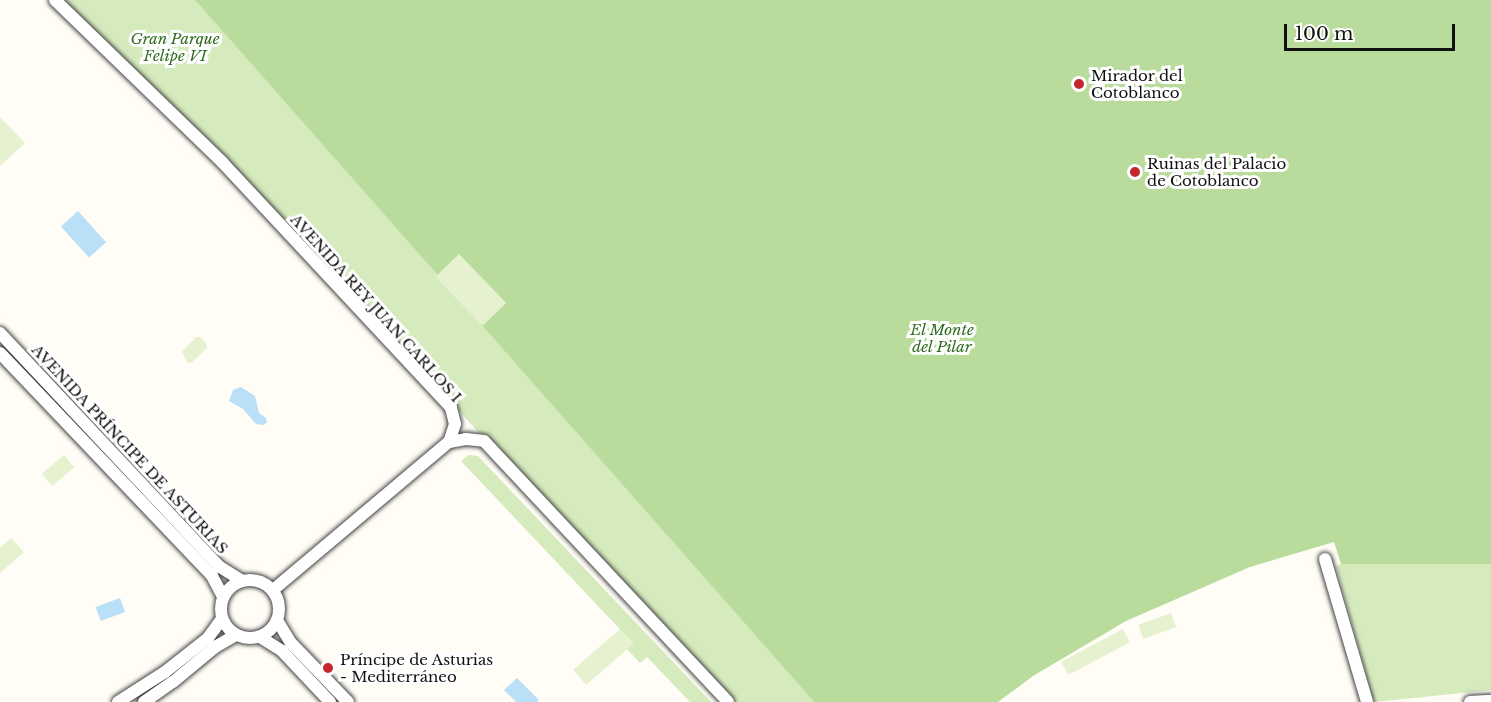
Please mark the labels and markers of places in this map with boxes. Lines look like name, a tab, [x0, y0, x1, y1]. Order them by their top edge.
place label: Mirador del Cotoblanco	[1091, 66, 1183, 101]
marker: Mirador del Cotoblanco	[1072, 77, 1086, 91]
place label: Ruinas del Palacio de Cotoblanco	[1147, 154, 1286, 189]
marker: Ruinas del Palacio de Cotoblanco	[1128, 165, 1142, 179]
place label: Príncipe de Asturias - Mediterráneo	[340, 650, 494, 685]
marker: Príncipe de Asturias - Mediterráneo	[321, 661, 335, 675]

